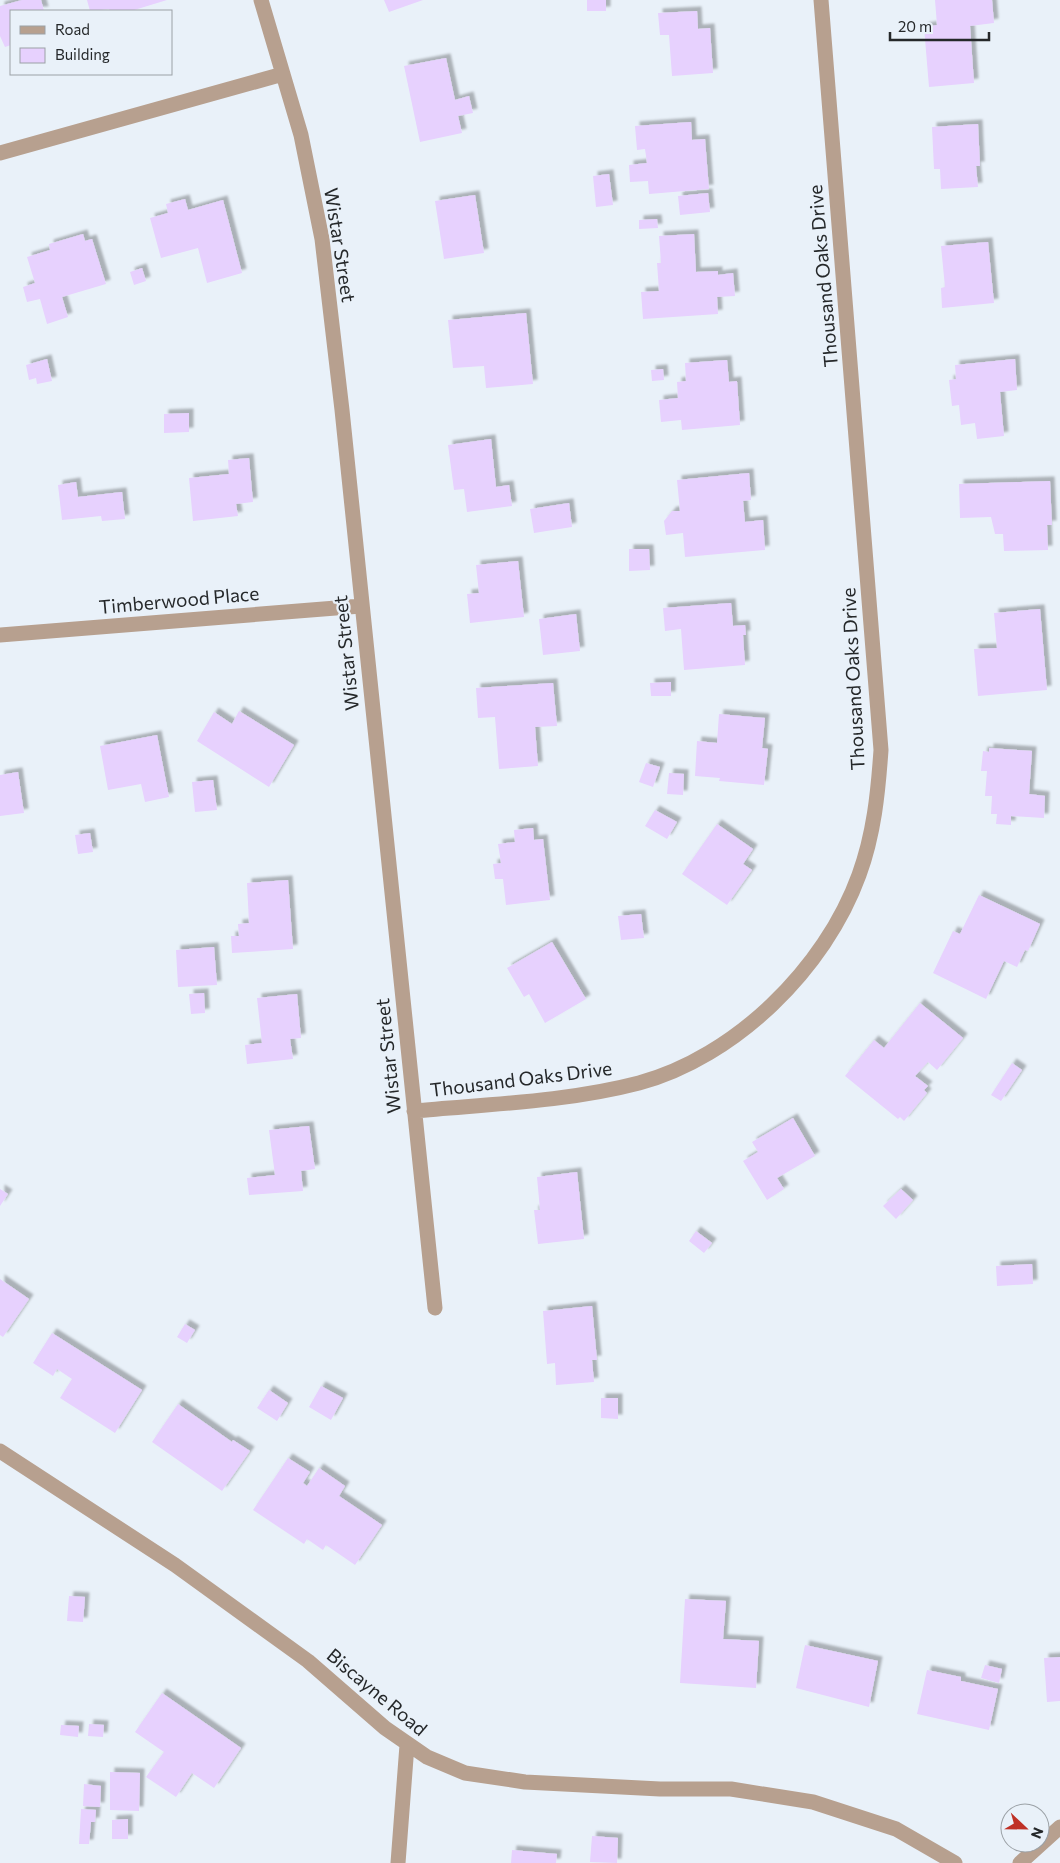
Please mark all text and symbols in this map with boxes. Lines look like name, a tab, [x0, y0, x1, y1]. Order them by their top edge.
legend	[10, 10, 172, 75]
scale bar	[890, 10, 989, 42]
text: 20 m	[898, 17, 932, 35]
text: Road	[55, 20, 90, 38]
text: Building	[55, 45, 110, 63]
street label: Thousand Oaks Drive	[803, 184, 842, 368]
street label: Wistar Street	[320, 186, 361, 304]
street label: Timberwood Place	[98, 581, 260, 618]
street label: Thousand Oaks Drive	[836, 587, 869, 771]
street label: Wistar Street	[328, 594, 363, 712]
street label: Wistar Street	[370, 997, 405, 1115]
street label: Thousand Oaks Drive	[429, 1056, 613, 1101]
street label: Biscayne Road	[323, 1643, 432, 1740]
north arrow	[1000, 1803, 1050, 1853]
text: N	[1028, 1825, 1047, 1841]

